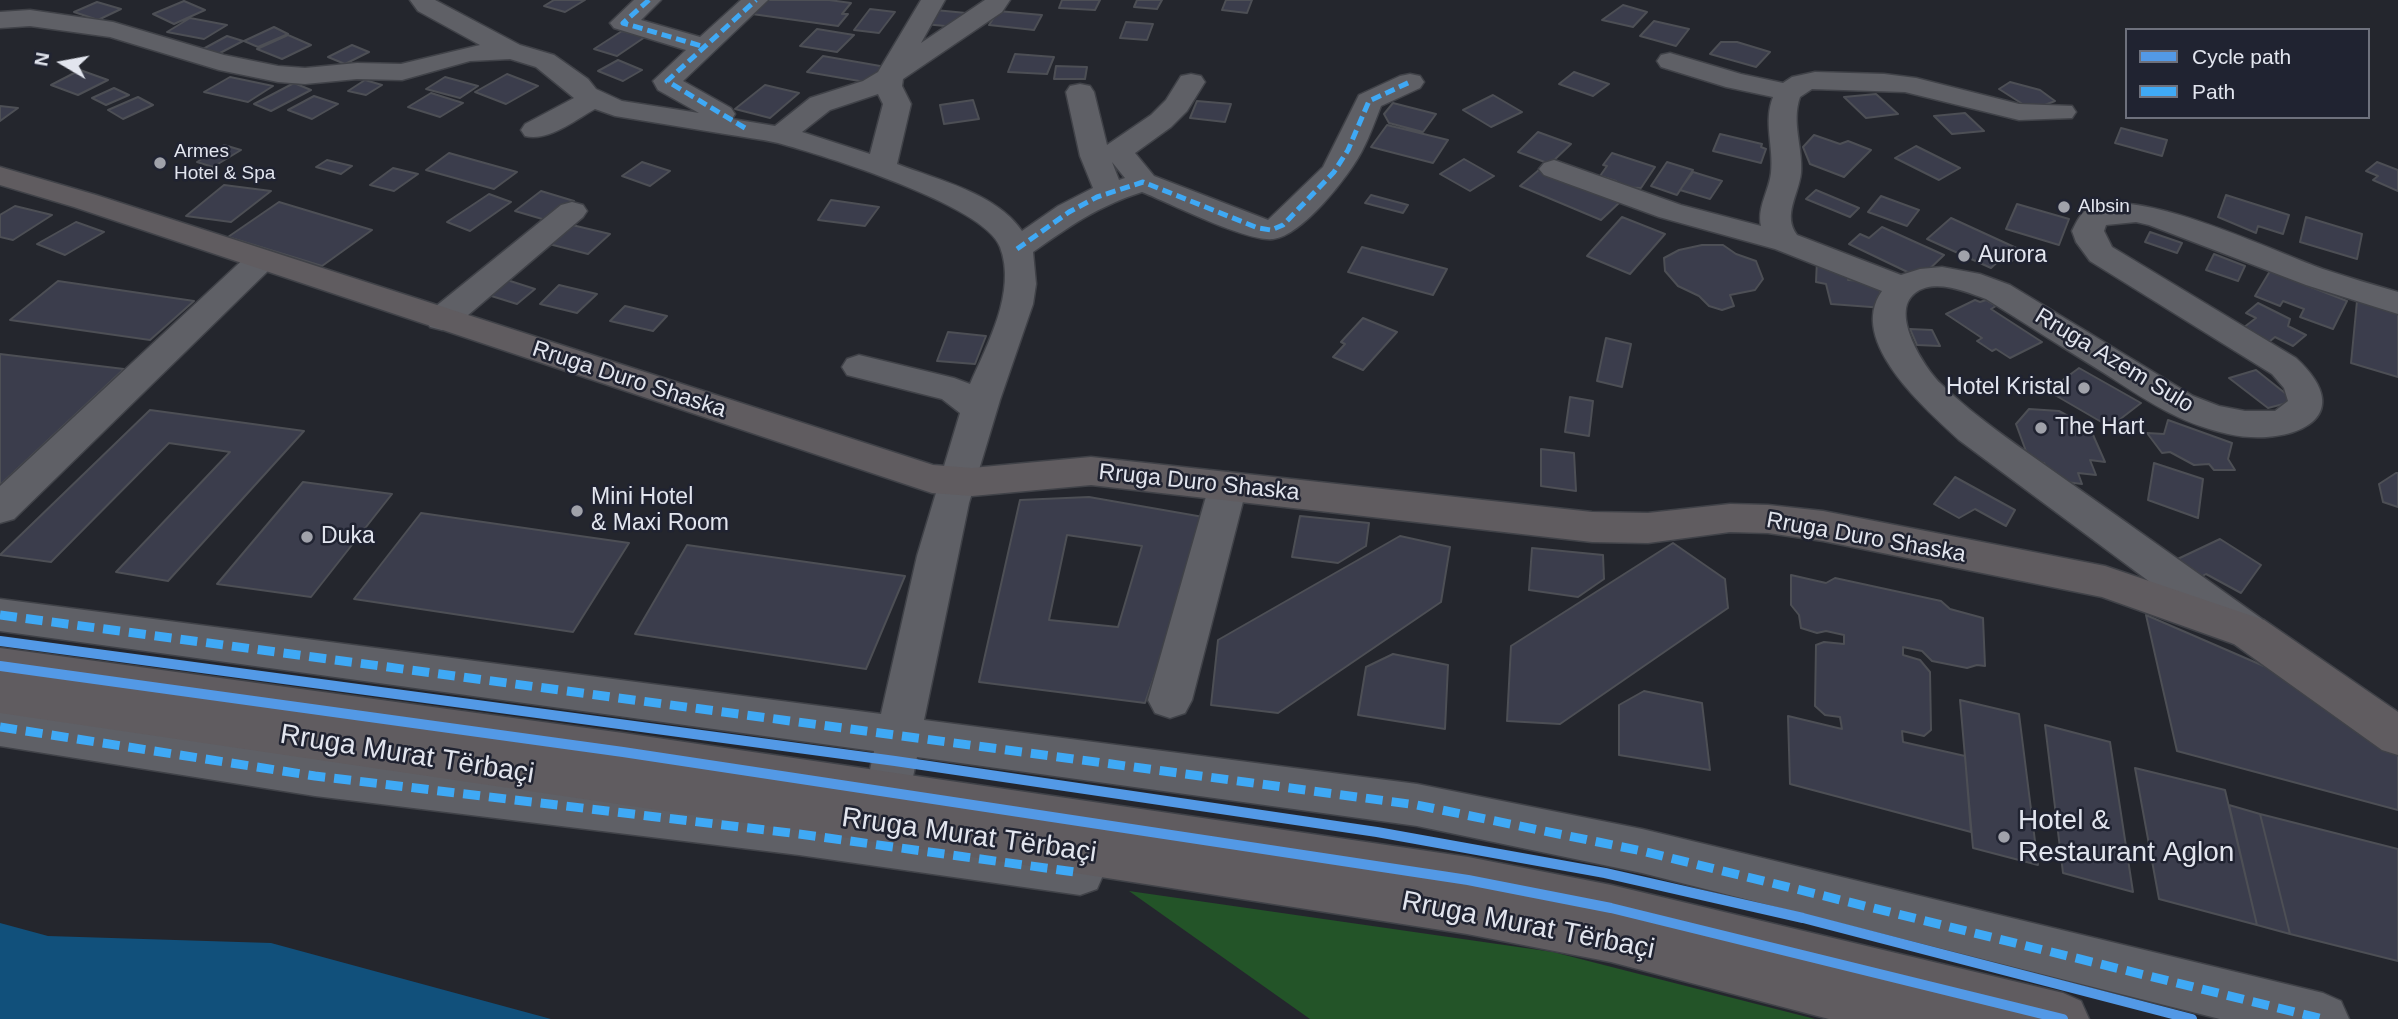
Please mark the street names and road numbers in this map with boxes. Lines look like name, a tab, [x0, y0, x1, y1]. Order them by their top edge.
street label: Rruga Azem Sulo	[2030, 303, 2198, 419]
street label: Rruga Duro Shaska	[529, 336, 729, 424]
street label: Rruga Duro Shaska	[1097, 459, 1301, 507]
street label: Rruga Duro Shaska	[1764, 507, 1968, 569]
street label: Rruga Murat Tërbaçi	[278, 718, 536, 792]
street label: Rruga Murat Tërbaçi	[840, 801, 1098, 871]
street label: Rruga Murat Tërbaçi	[1399, 885, 1657, 967]

